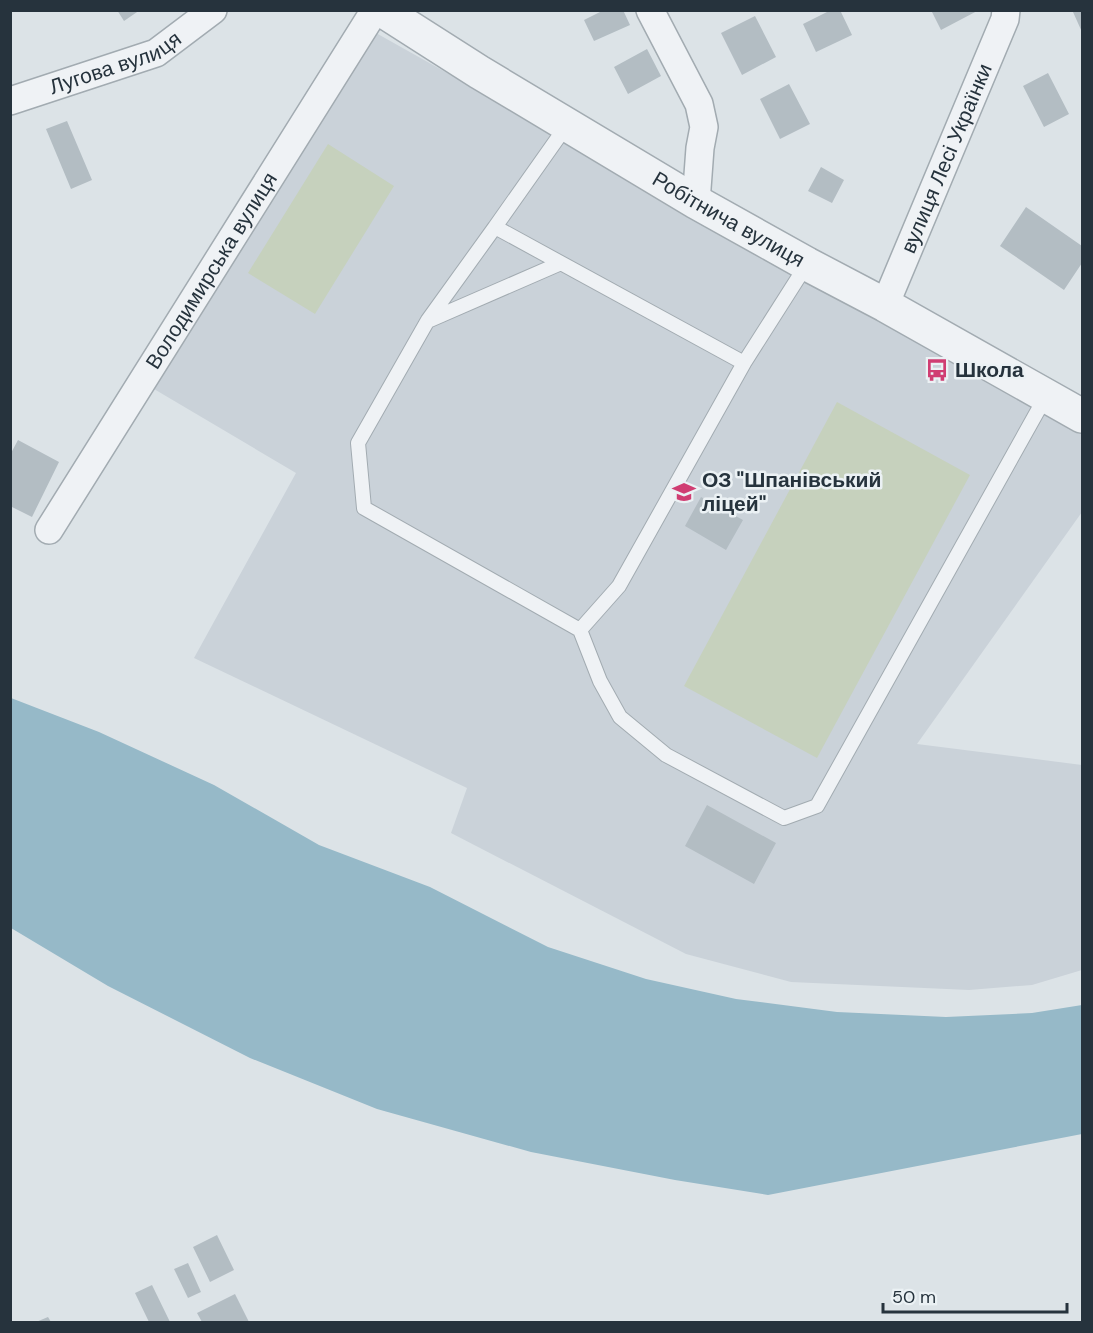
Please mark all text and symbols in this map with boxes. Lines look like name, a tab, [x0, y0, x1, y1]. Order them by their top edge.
street label: Лугова вулиця	[46, 25, 187, 101]
street label: вулиця Лесі Українки	[894, 59, 999, 258]
street label: Робітнича вулиця	[647, 165, 810, 274]
street label: Володимирська вулиця	[139, 167, 284, 374]
place label: Школа	[955, 356, 1024, 384]
bus stop icon: Школа	[924, 357, 950, 383]
place label: ОЗ "Шпанівський ліцей"	[702, 466, 881, 518]
school or university icon: ОЗ "Шпанівський ліцей"	[671, 479, 697, 505]
scale bar	[883, 1276, 1068, 1314]
text: 50 m	[892, 1285, 936, 1309]

